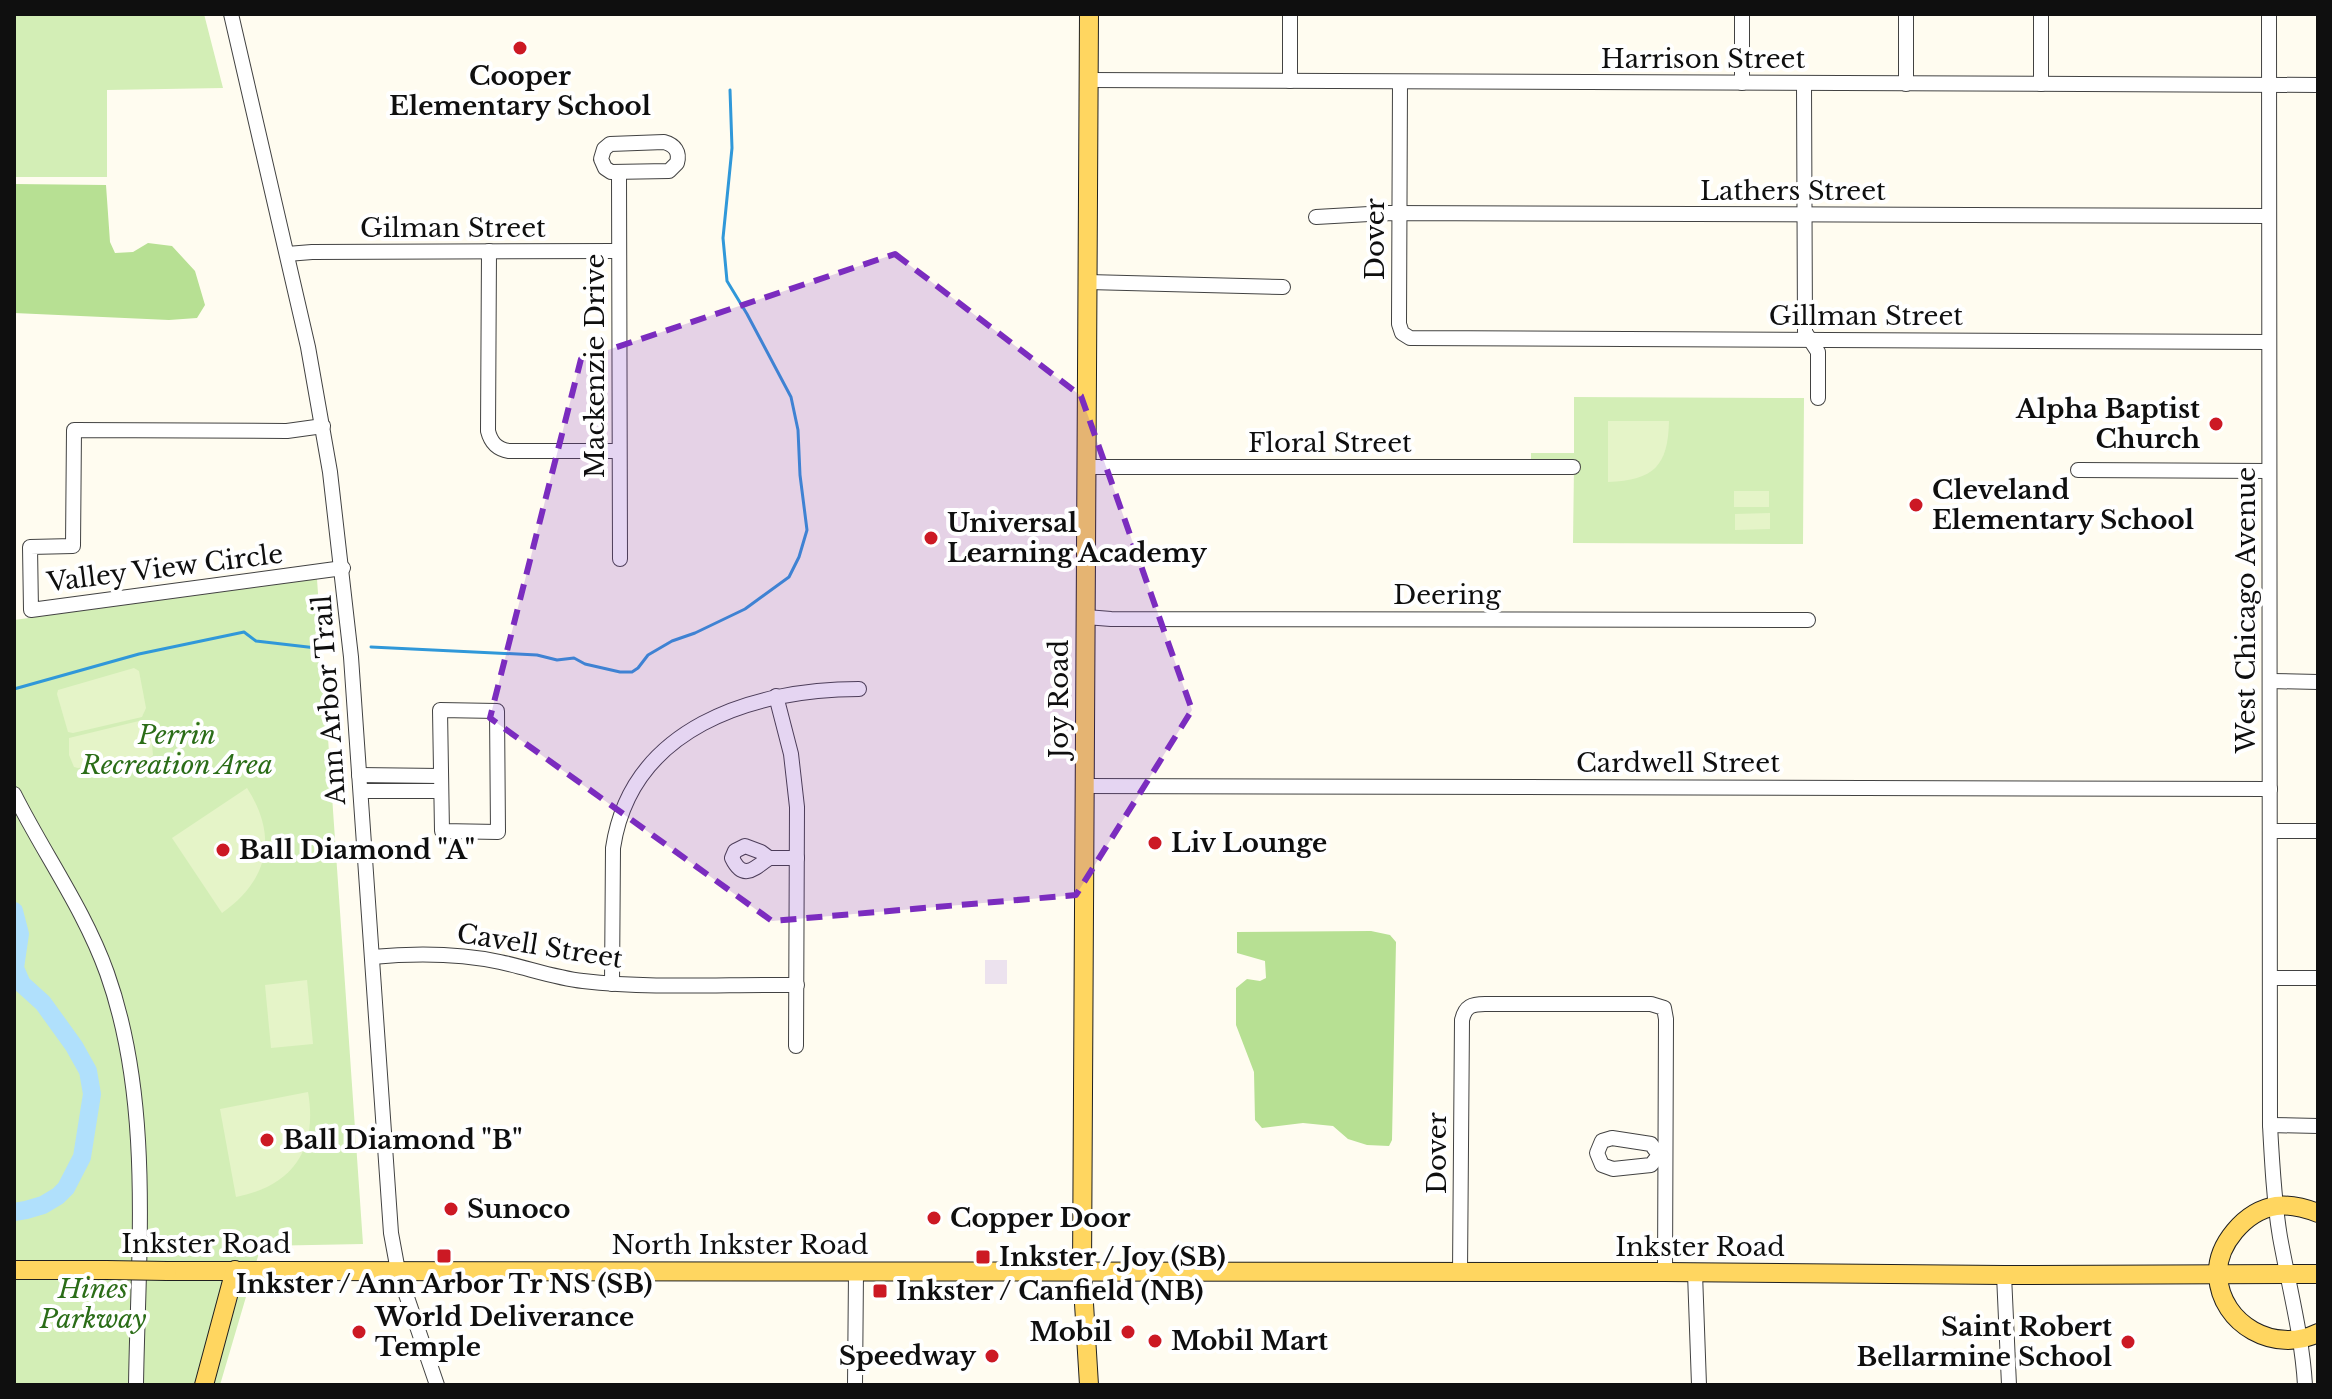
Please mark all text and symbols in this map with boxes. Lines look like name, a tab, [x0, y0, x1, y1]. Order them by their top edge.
marker: Cooper Elementary School	[511, 39, 529, 57]
street label: Harrison Street	[1601, 43, 1805, 75]
place label: Cooper Elementary School	[389, 60, 651, 122]
street label: Lathers Street	[1700, 175, 1886, 207]
street label: Dover	[1359, 197, 1391, 280]
street label: Gilman Street	[360, 212, 546, 244]
street label: Mackenzie Drive	[579, 254, 611, 478]
street label: Gillman Street	[1769, 300, 1963, 332]
place label: Alpha Baptist Church	[2015, 393, 2200, 455]
marker: Alpha Baptist Church	[2207, 415, 2225, 433]
street label: Floral Street	[1248, 427, 1412, 459]
street label: West Chicago Avenue	[2230, 467, 2262, 754]
place label: Cleveland Elementary School	[1932, 474, 2194, 536]
marker: Cleveland Elementary School	[1907, 496, 1925, 514]
place label: Universal Learning Academy	[947, 507, 1207, 569]
marker: Universal Learning Academy	[922, 529, 940, 547]
street label: Valley View Circle	[44, 538, 285, 598]
street label: Deering	[1393, 579, 1501, 611]
street label: Ann Arbor Trail	[306, 594, 352, 807]
street label: Joy Road	[1043, 640, 1075, 761]
park label: Perrin Recreation Area	[80, 719, 273, 781]
street label: Cardwell Street	[1576, 747, 1780, 779]
place label: Liv Lounge	[1171, 827, 1327, 859]
place label: Ball Diamond "A"	[239, 834, 475, 866]
marker: Liv Lounge	[1146, 834, 1164, 852]
marker: Ball Diamond "A"	[214, 841, 232, 859]
street label: Cavell Street	[455, 917, 625, 975]
street label: Dover	[1421, 1111, 1453, 1194]
place label: Ball Diamond "B"	[283, 1124, 523, 1156]
marker: Ball Diamond "B"	[258, 1131, 276, 1149]
place label: Sunoco	[467, 1193, 570, 1225]
marker: Sunoco	[442, 1200, 460, 1218]
place label: Copper Door	[950, 1202, 1131, 1234]
marker: Copper Door	[925, 1209, 943, 1227]
street label: Inkster Road	[121, 1228, 291, 1260]
street label: North Inkster Road	[612, 1229, 868, 1261]
street label: Inkster Road	[1615, 1231, 1785, 1263]
place label: Inkster / Joy (SB)	[999, 1241, 1226, 1273]
marker: Inkster / Ann Arbor Tr NS (SB)	[435, 1247, 453, 1265]
marker: Inkster / Joy (SB)	[974, 1248, 992, 1266]
place label: Inkster / Ann Arbor Tr NS (SB)	[236, 1268, 652, 1300]
park label: Hines Parkway	[39, 1273, 147, 1335]
place label: Inkster / Canfield (NB)	[896, 1275, 1203, 1307]
marker: Inkster / Canfield (NB)	[871, 1282, 889, 1300]
place label: World Deliverance Temple	[374, 1301, 634, 1363]
place label: Saint Robert Bellarmine School	[1857, 1311, 2112, 1373]
place label: Mobil	[1030, 1316, 1112, 1348]
marker: World Deliverance Temple	[350, 1323, 368, 1341]
marker: Mobil	[1119, 1323, 1137, 1341]
place label: Mobil Mart	[1171, 1325, 1328, 1357]
marker: Mobil Mart	[1146, 1332, 1164, 1350]
marker: Saint Robert Bellarmine School	[2119, 1333, 2137, 1351]
place label: Speedway	[839, 1340, 976, 1372]
marker: Speedway	[983, 1347, 1001, 1365]

